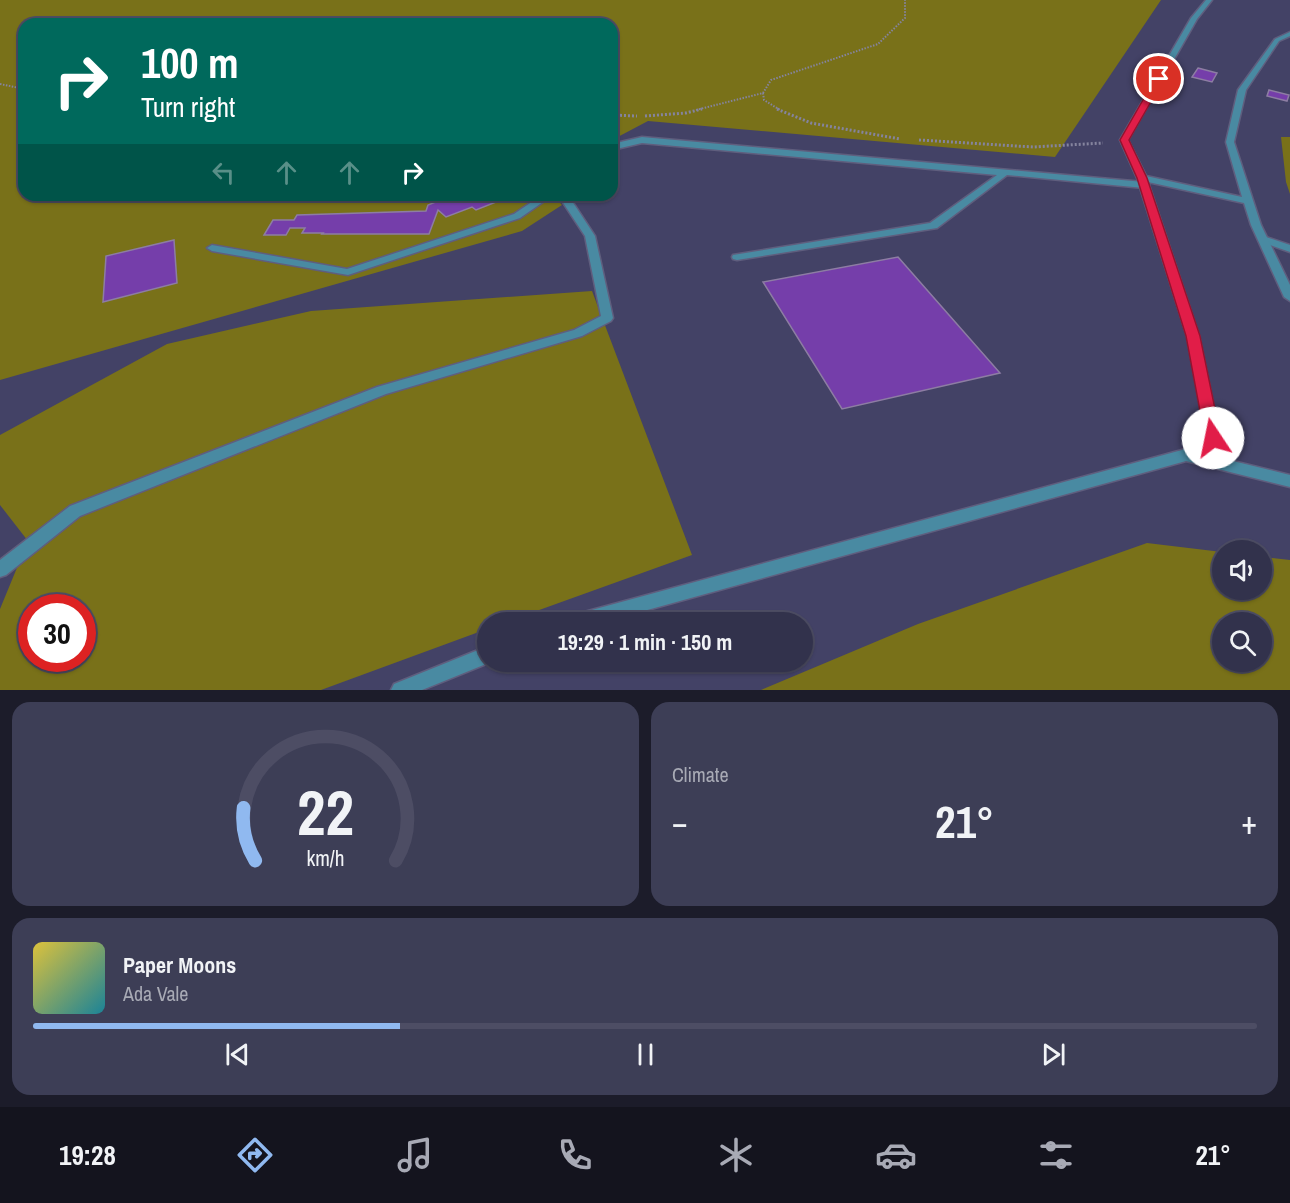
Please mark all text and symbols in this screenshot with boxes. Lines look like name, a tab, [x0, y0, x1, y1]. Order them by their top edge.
text: 100 m	[141, 35, 239, 91]
icon: right	[42, 42, 120, 120]
pin	[1133, 53, 1184, 104]
icon: arrive	[1142, 62, 1175, 95]
text: Turn right	[141, 89, 235, 125]
icon: left	[207, 156, 240, 189]
icon: ahead	[270, 156, 303, 189]
icon: ahead	[333, 156, 366, 189]
icon: right	[396, 156, 429, 189]
position arrow	[1181, 406, 1245, 470]
map controls	[1212, 540, 1272, 672]
button: sound	[1212, 540, 1272, 600]
speed limit sign: 30	[18, 594, 96, 672]
button: search	[1212, 612, 1272, 672]
text: 19:29 · 1 min · 150 m	[558, 627, 732, 657]
text: Climate	[672, 761, 729, 788]
text: 22	[297, 770, 354, 854]
text: 21°	[935, 791, 994, 852]
text: −	[672, 800, 688, 844]
text: +	[1241, 800, 1257, 844]
text: km/h	[306, 844, 345, 873]
text: Paper Moons	[123, 950, 236, 980]
text: Ada Vale	[123, 980, 188, 1007]
icon: previous	[221, 1038, 254, 1071]
icon: pause	[629, 1038, 662, 1071]
icon: next	[1037, 1038, 1070, 1071]
icon: directions	[234, 1134, 276, 1176]
icon: music	[394, 1134, 436, 1176]
icon: phone	[554, 1134, 596, 1176]
icon: climate	[715, 1134, 757, 1176]
icon: car	[875, 1134, 917, 1176]
icon: filters	[1035, 1134, 1077, 1176]
text: 19:28	[59, 1137, 116, 1173]
text: 21°	[1195, 1137, 1231, 1173]

